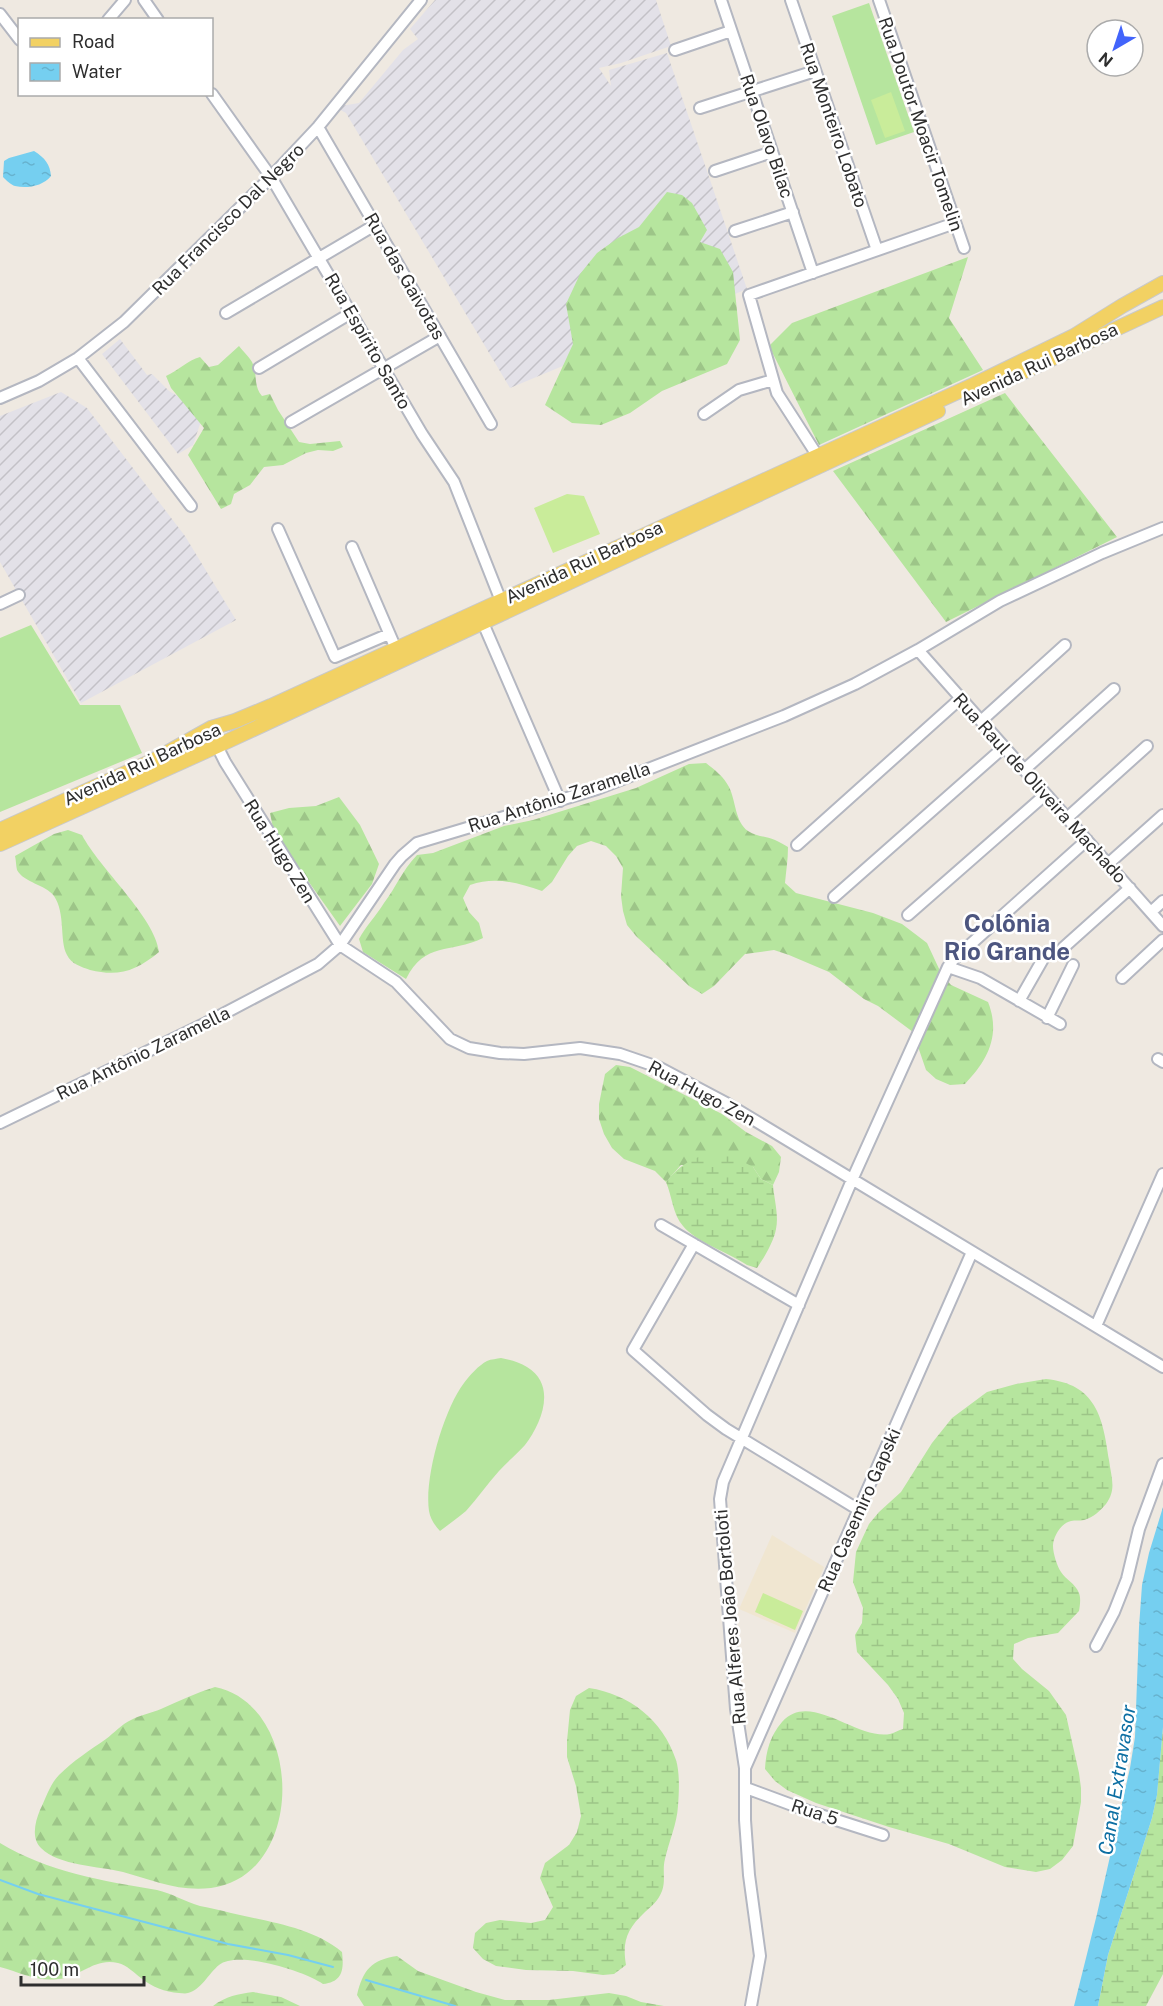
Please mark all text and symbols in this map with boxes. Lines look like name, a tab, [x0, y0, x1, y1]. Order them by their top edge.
street label: Rua Doutor Moacir Tomelin	[874, 14, 968, 234]
legend	[18, 18, 213, 96]
north arrow	[1085, 18, 1145, 78]
text: Road	[72, 31, 115, 52]
street label: Rua Monteiro Lobato	[796, 40, 872, 210]
text: N	[1095, 48, 1117, 71]
text: Water	[72, 61, 122, 82]
street label: Rua Olavo Bilac	[736, 71, 798, 201]
street label: Rua Francisco Dal Negro	[148, 139, 308, 299]
street label: Rua das Gaivotas	[360, 209, 450, 343]
street label: Rua Espírito Santo	[320, 269, 416, 413]
street label: Avenida Rui Barbosa	[957, 318, 1121, 410]
street label: Avenida Rui Barbosa	[502, 516, 666, 608]
street label: Rua Raul de Oliveira Machado	[949, 689, 1131, 887]
street label: Avenida Rui Barbosa	[60, 718, 224, 810]
street label: Rua Antônio Zaramella	[465, 758, 653, 836]
street label: Rua Hugo Zen	[240, 795, 320, 907]
district label: Colônia Rio Grande	[944, 909, 1070, 965]
street label: Rua Antônio Zaramella	[53, 1002, 233, 1104]
street label: Rua Hugo Zen	[645, 1056, 759, 1130]
street label: Rua Casemiro Gapski	[813, 1425, 905, 1595]
street label: Rua Alferes João Bortoloti	[710, 1509, 750, 1725]
water label: Canal Extravasor	[1093, 1703, 1141, 1857]
street label: Rua 5	[789, 1795, 841, 1829]
scale bar	[21, 1949, 144, 1987]
text: 100 m	[30, 1959, 79, 1980]

